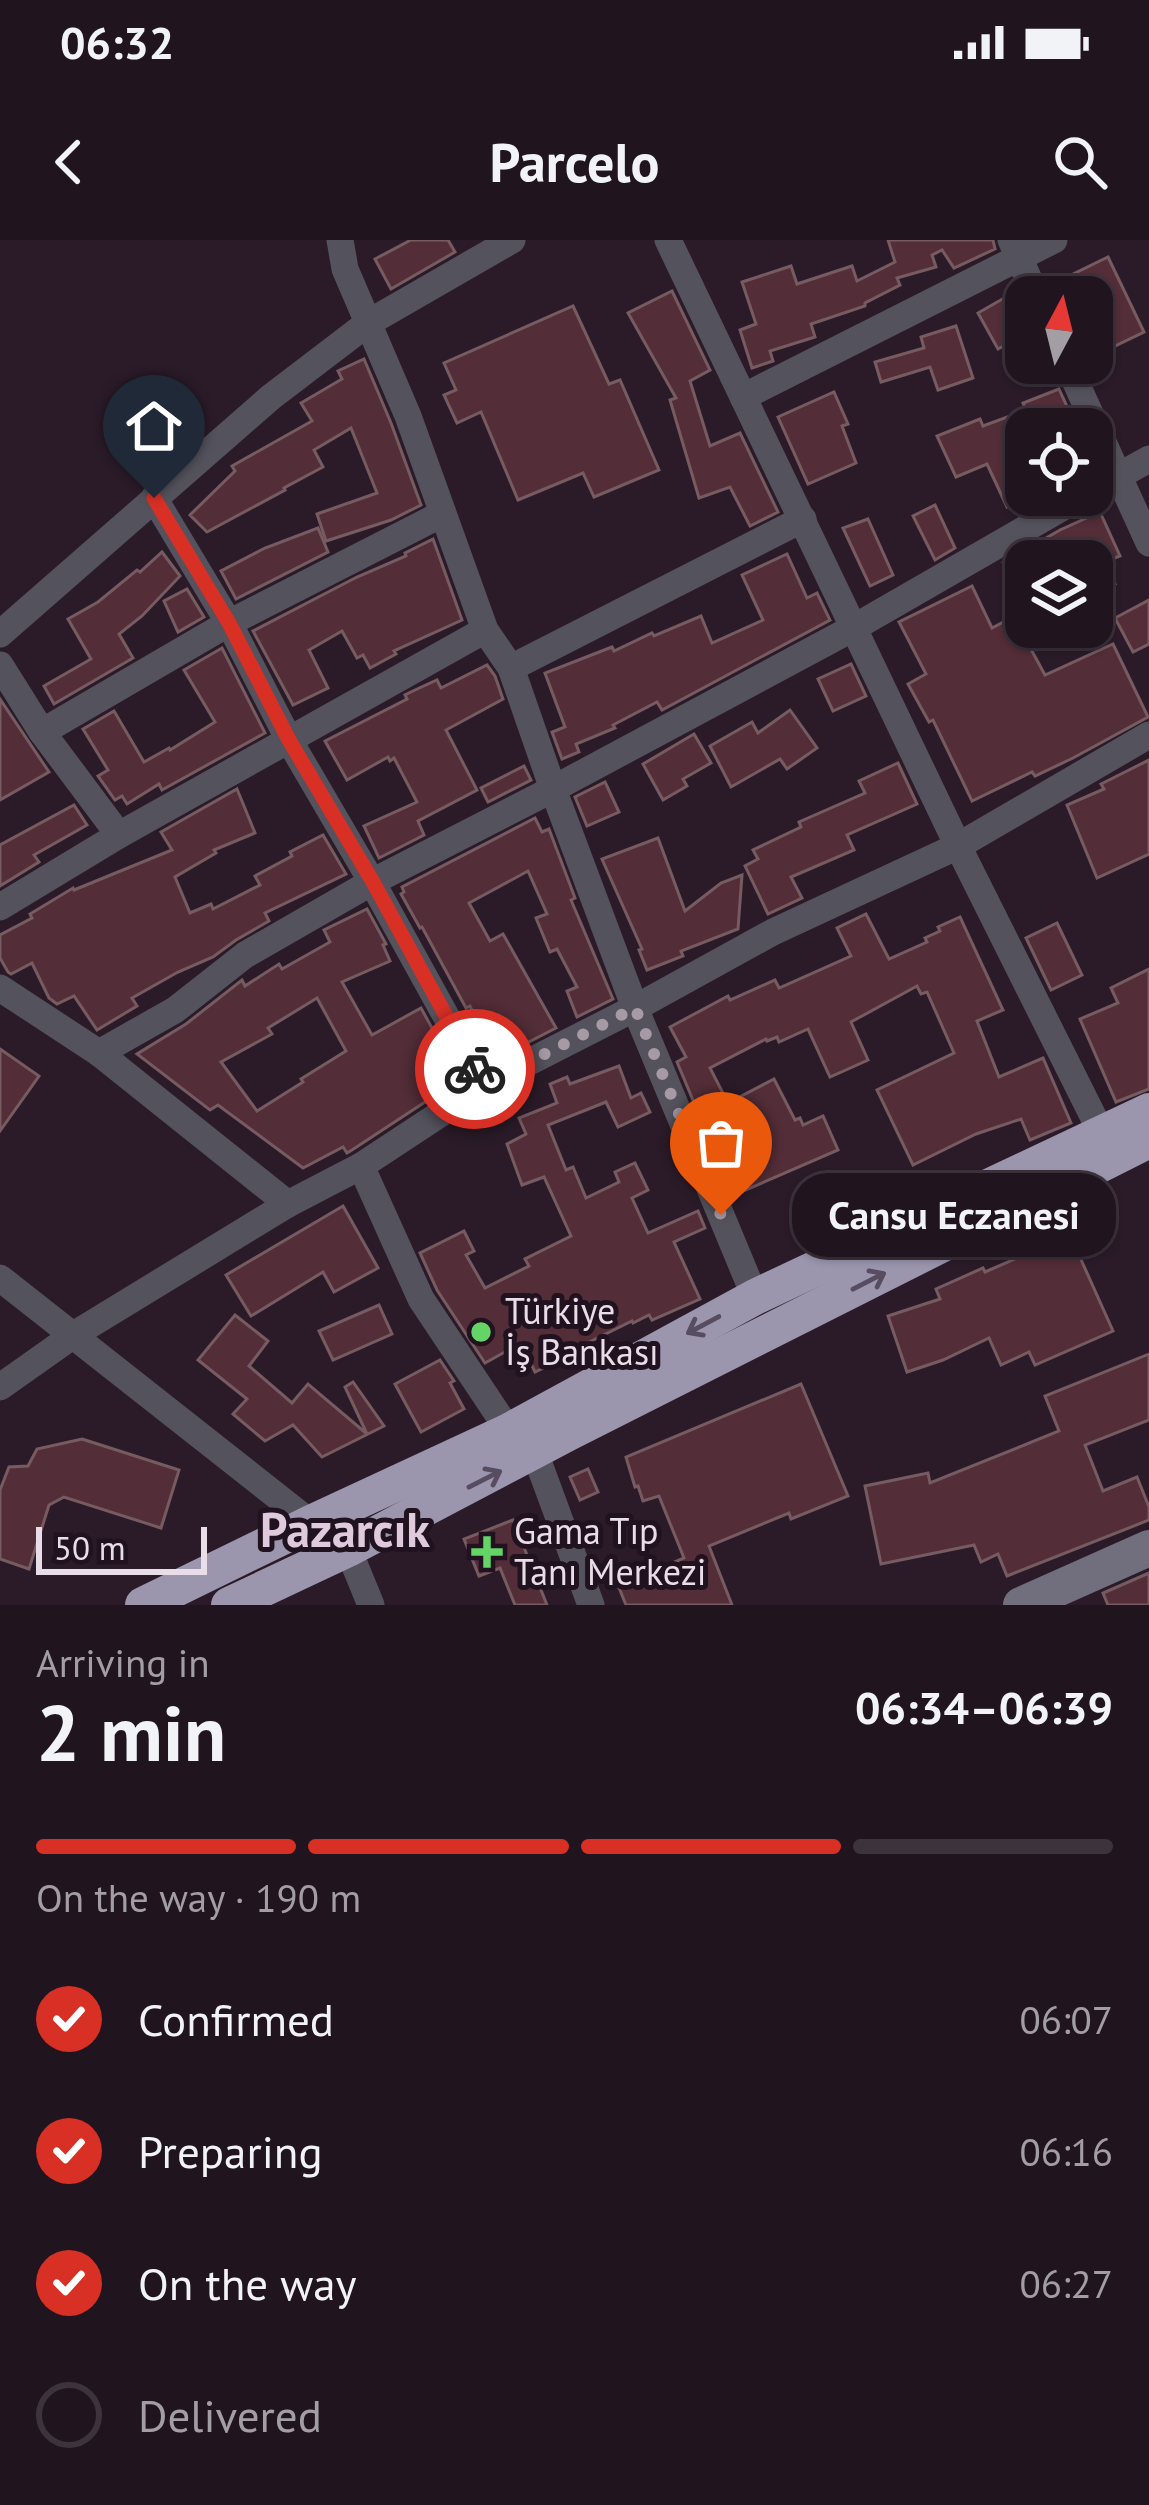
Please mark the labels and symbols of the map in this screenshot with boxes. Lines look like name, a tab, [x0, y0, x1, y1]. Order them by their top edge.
north arrow	[1005, 276, 1113, 384]
pin	[103, 375, 205, 498]
courier	[415, 1009, 535, 1129]
pin	[670, 1092, 772, 1215]
callout: Cansu Eczanesi	[793, 1173, 1117, 1257]
one-way arrow	[850, 1269, 886, 1292]
place label: Türkiye İş Bankası	[505, 1287, 659, 1375]
one-way arrow	[686, 1314, 721, 1337]
marker: Türkiye İş Bankası	[468, 1319, 494, 1345]
one-way arrow	[466, 1467, 502, 1490]
district label: Pazarcık	[260, 1498, 430, 1560]
place label: Gama Tıp Tanı Merkezi	[514, 1507, 706, 1595]
scale bar	[36, 1521, 207, 1574]
marker: Gama Tıp Tanı Merkezi	[471, 1536, 503, 1568]

